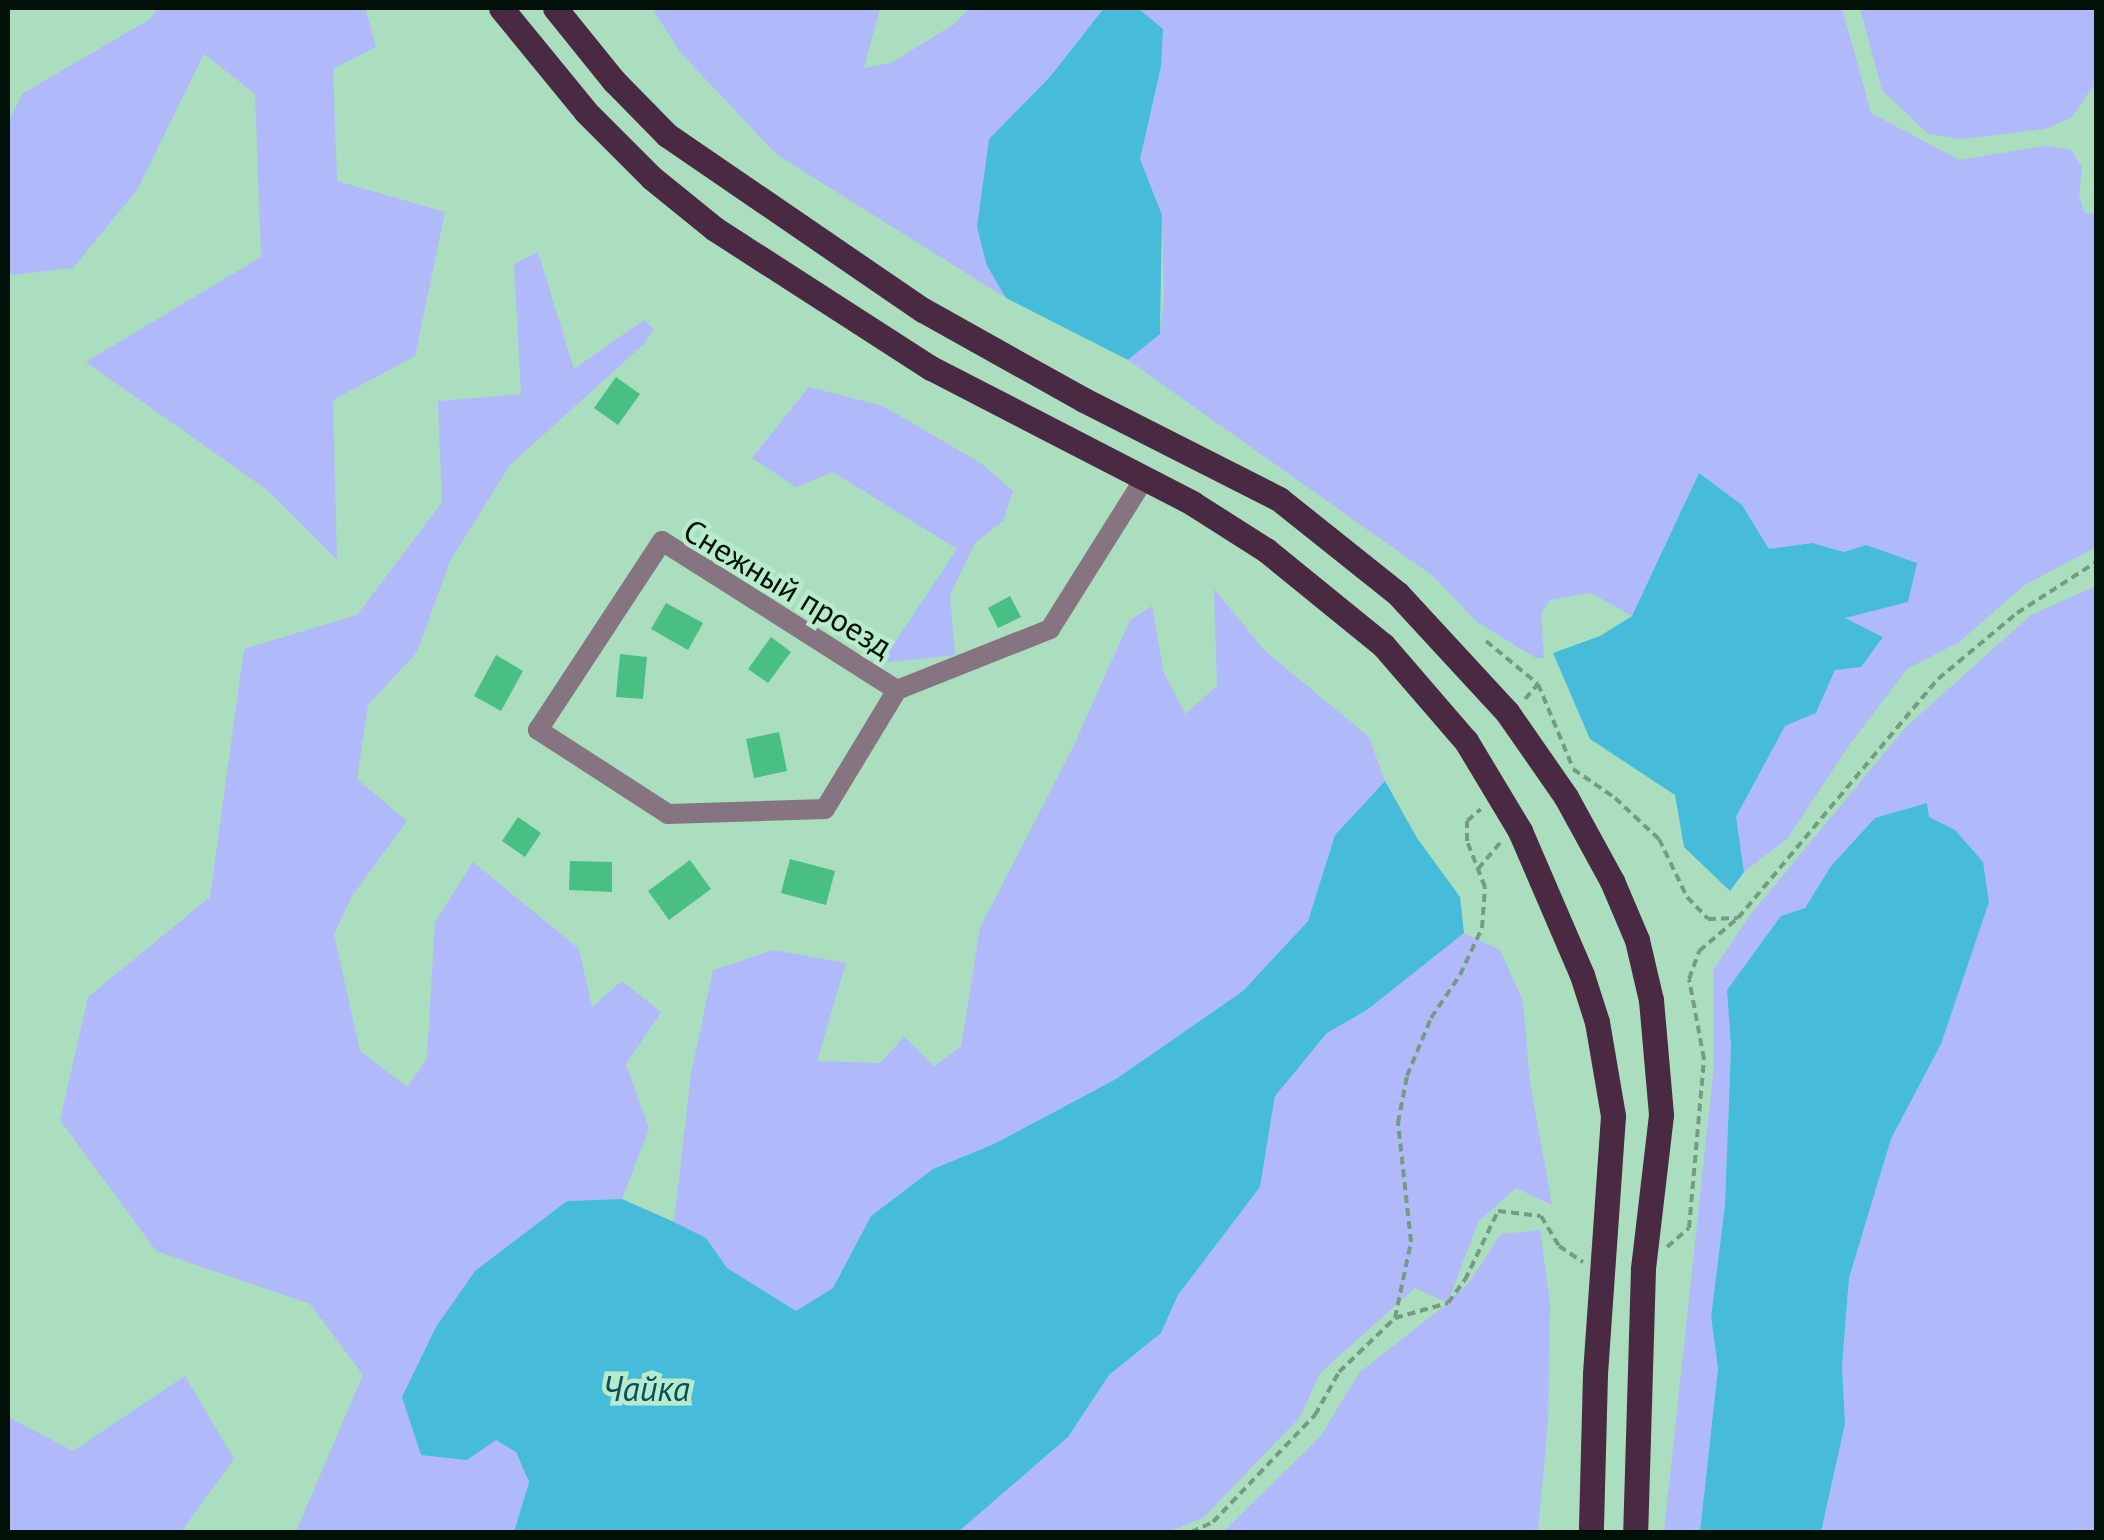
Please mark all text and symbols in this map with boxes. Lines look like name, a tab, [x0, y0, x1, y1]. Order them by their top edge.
street label: Снежный проезд	[677, 511, 899, 665]
water label: Чайка	[602, 1367, 690, 1409]

